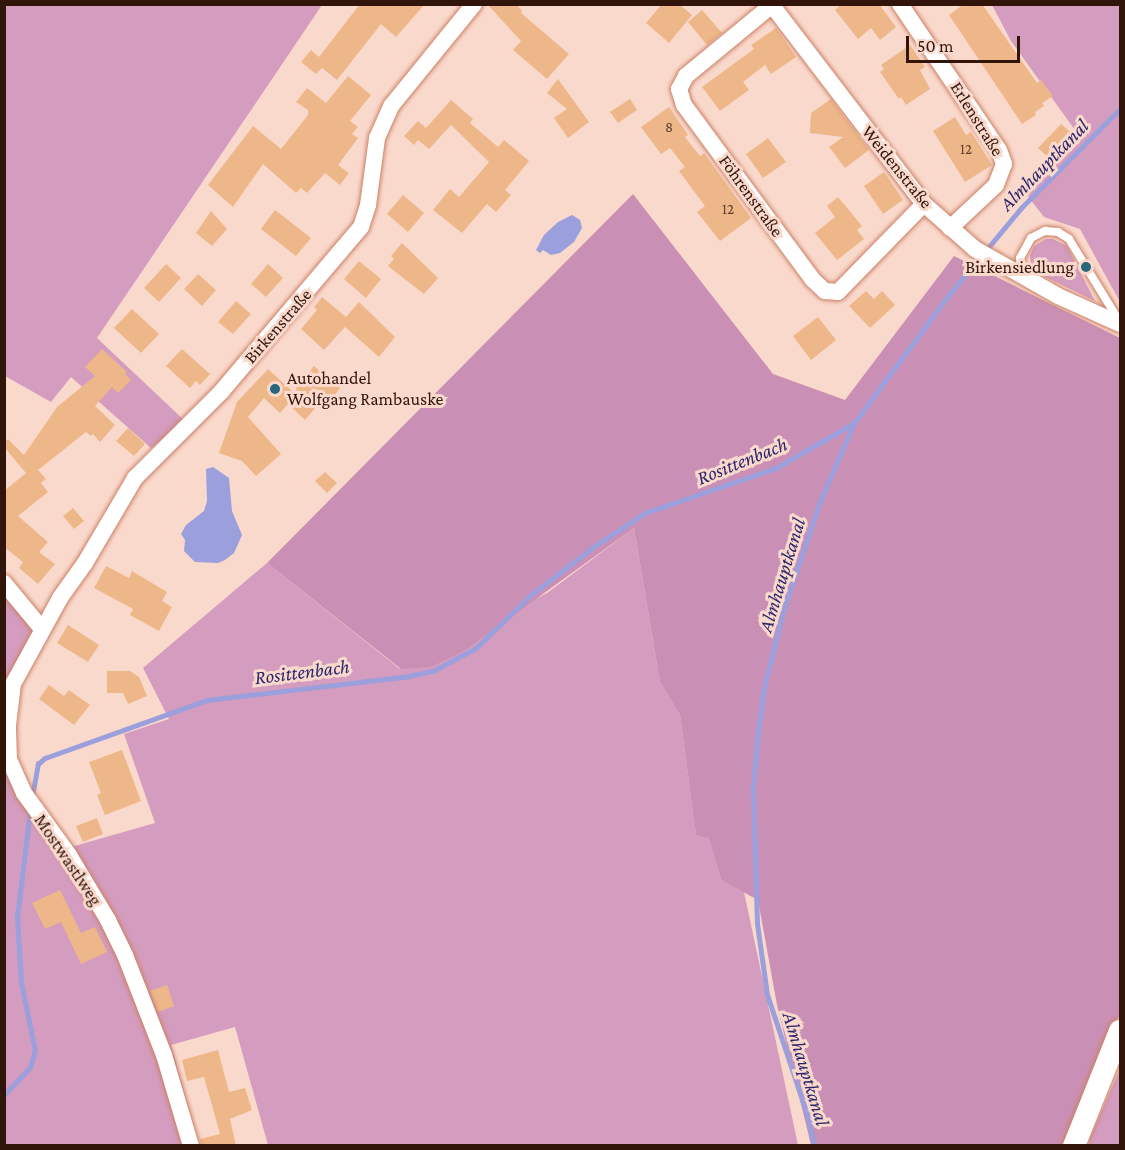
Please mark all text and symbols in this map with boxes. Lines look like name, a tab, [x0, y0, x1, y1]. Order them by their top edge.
scale bar	[909, 24, 1023, 62]
text: 50 m	[917, 36, 954, 56]
street label: Erlenstraße	[946, 78, 1008, 160]
water label: Almhauptkanal	[994, 114, 1094, 216]
house number: 8	[665, 119, 673, 137]
street label: Weidenstraße	[857, 121, 937, 213]
house number: 12	[960, 141, 972, 159]
street label: Föhrenstraße	[714, 151, 788, 241]
house number: 12	[722, 201, 734, 219]
place label: Birkensiedlung	[965, 256, 1074, 278]
marker: Birkensiedlung	[1079, 260, 1093, 274]
street label: Birkenstraße	[240, 284, 316, 368]
place label: Autohandel Wolfgang Rambauske	[287, 368, 444, 410]
marker: Autohandel Wolfgang Rambauske	[268, 382, 282, 396]
water label: Rosittenbach	[693, 432, 791, 490]
water label: Almhauptkanal	[753, 515, 811, 635]
water label: Rosittenbach	[253, 654, 351, 690]
street label: Mostwastlweg	[30, 810, 106, 910]
water label: Almhauptkanal	[777, 1009, 835, 1129]

